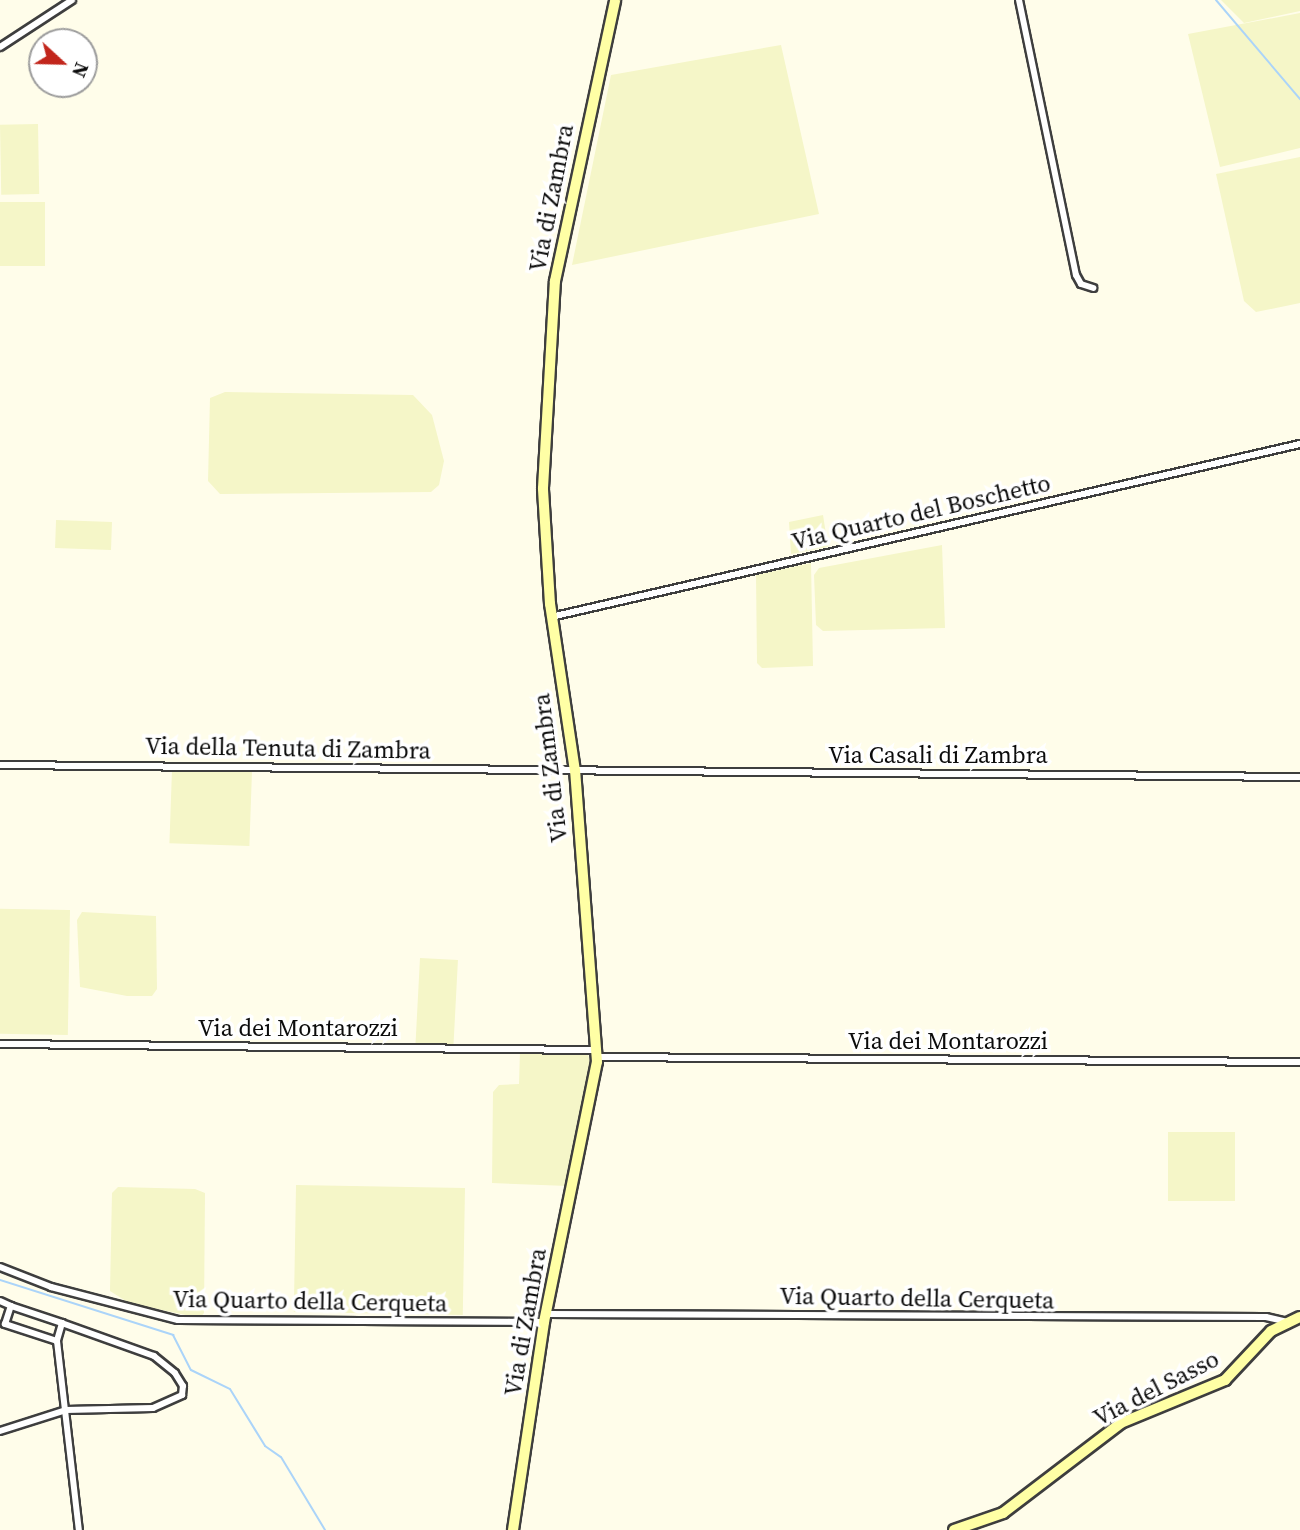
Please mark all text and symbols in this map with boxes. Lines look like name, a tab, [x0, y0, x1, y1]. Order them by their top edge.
north arrow	[28, 28, 98, 98]
text: N	[66, 59, 95, 81]
street label: Via di Zambra	[523, 122, 579, 274]
street label: Via Quarto del Boschetto	[789, 468, 1053, 556]
street label: Via di Zambra	[527, 692, 573, 844]
street label: Via della Tenuta di Zambra	[145, 731, 431, 765]
street label: Via Casali di Zambra	[828, 741, 1048, 769]
street label: Via dei Montarozzi	[198, 1014, 398, 1042]
street label: Via dei Montarozzi	[848, 1027, 1048, 1055]
street label: Via di Zambra	[498, 1246, 552, 1398]
street label: Via Quarto della Cerqueta	[779, 1281, 1055, 1315]
street label: Via Quarto della Cerqueta	[172, 1284, 448, 1318]
street label: Via del Sasso	[1088, 1344, 1224, 1432]

